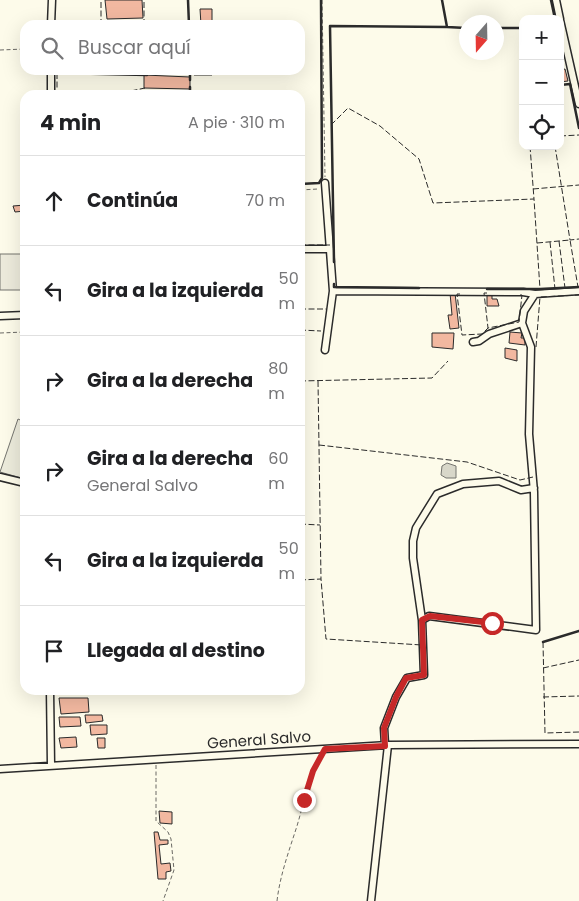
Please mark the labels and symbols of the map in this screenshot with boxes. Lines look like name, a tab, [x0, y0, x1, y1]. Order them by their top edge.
north arrow	[459, 15, 504, 60]
route start	[481, 612, 504, 635]
street label: General Salvo	[206, 725, 312, 754]
route end	[293, 789, 316, 812]

